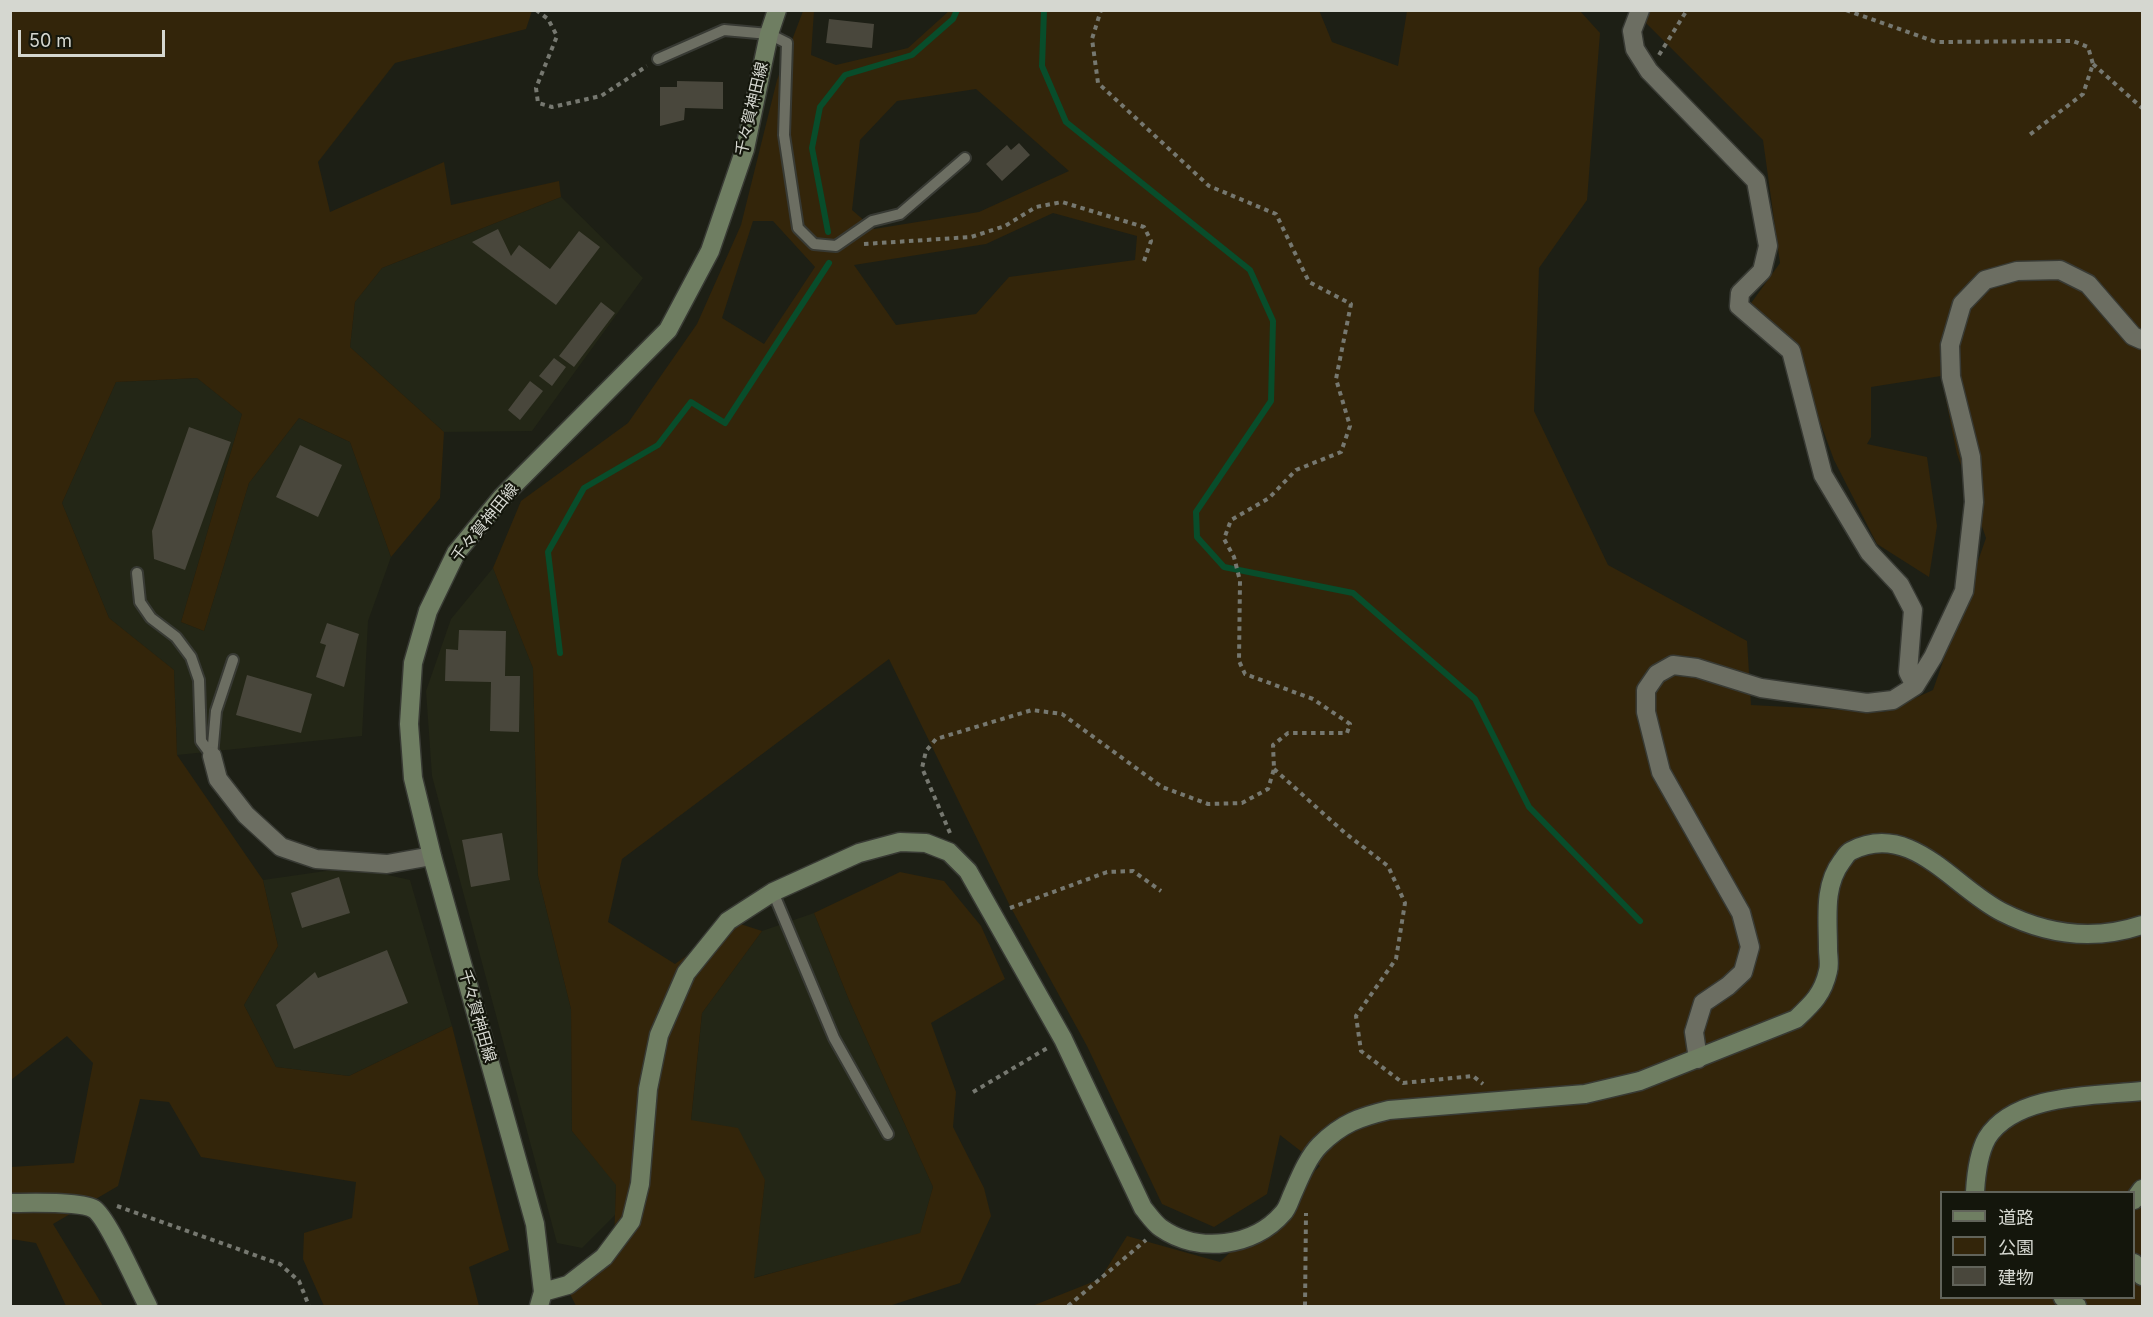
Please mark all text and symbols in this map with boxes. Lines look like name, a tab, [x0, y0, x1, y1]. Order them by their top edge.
scale bar	[21, 18, 168, 56]
text: 50 m	[29, 30, 72, 51]
street label: 千々賀神田線	[732, 60, 772, 158]
street label: 千々賀神田線	[447, 480, 523, 566]
street label: 千々賀神田線	[455, 967, 499, 1065]
legend	[1940, 1191, 2135, 1299]
text: 道路	[1998, 1207, 2034, 1228]
text: 公園	[1998, 1237, 2034, 1258]
text: 建物	[1998, 1267, 2034, 1288]

